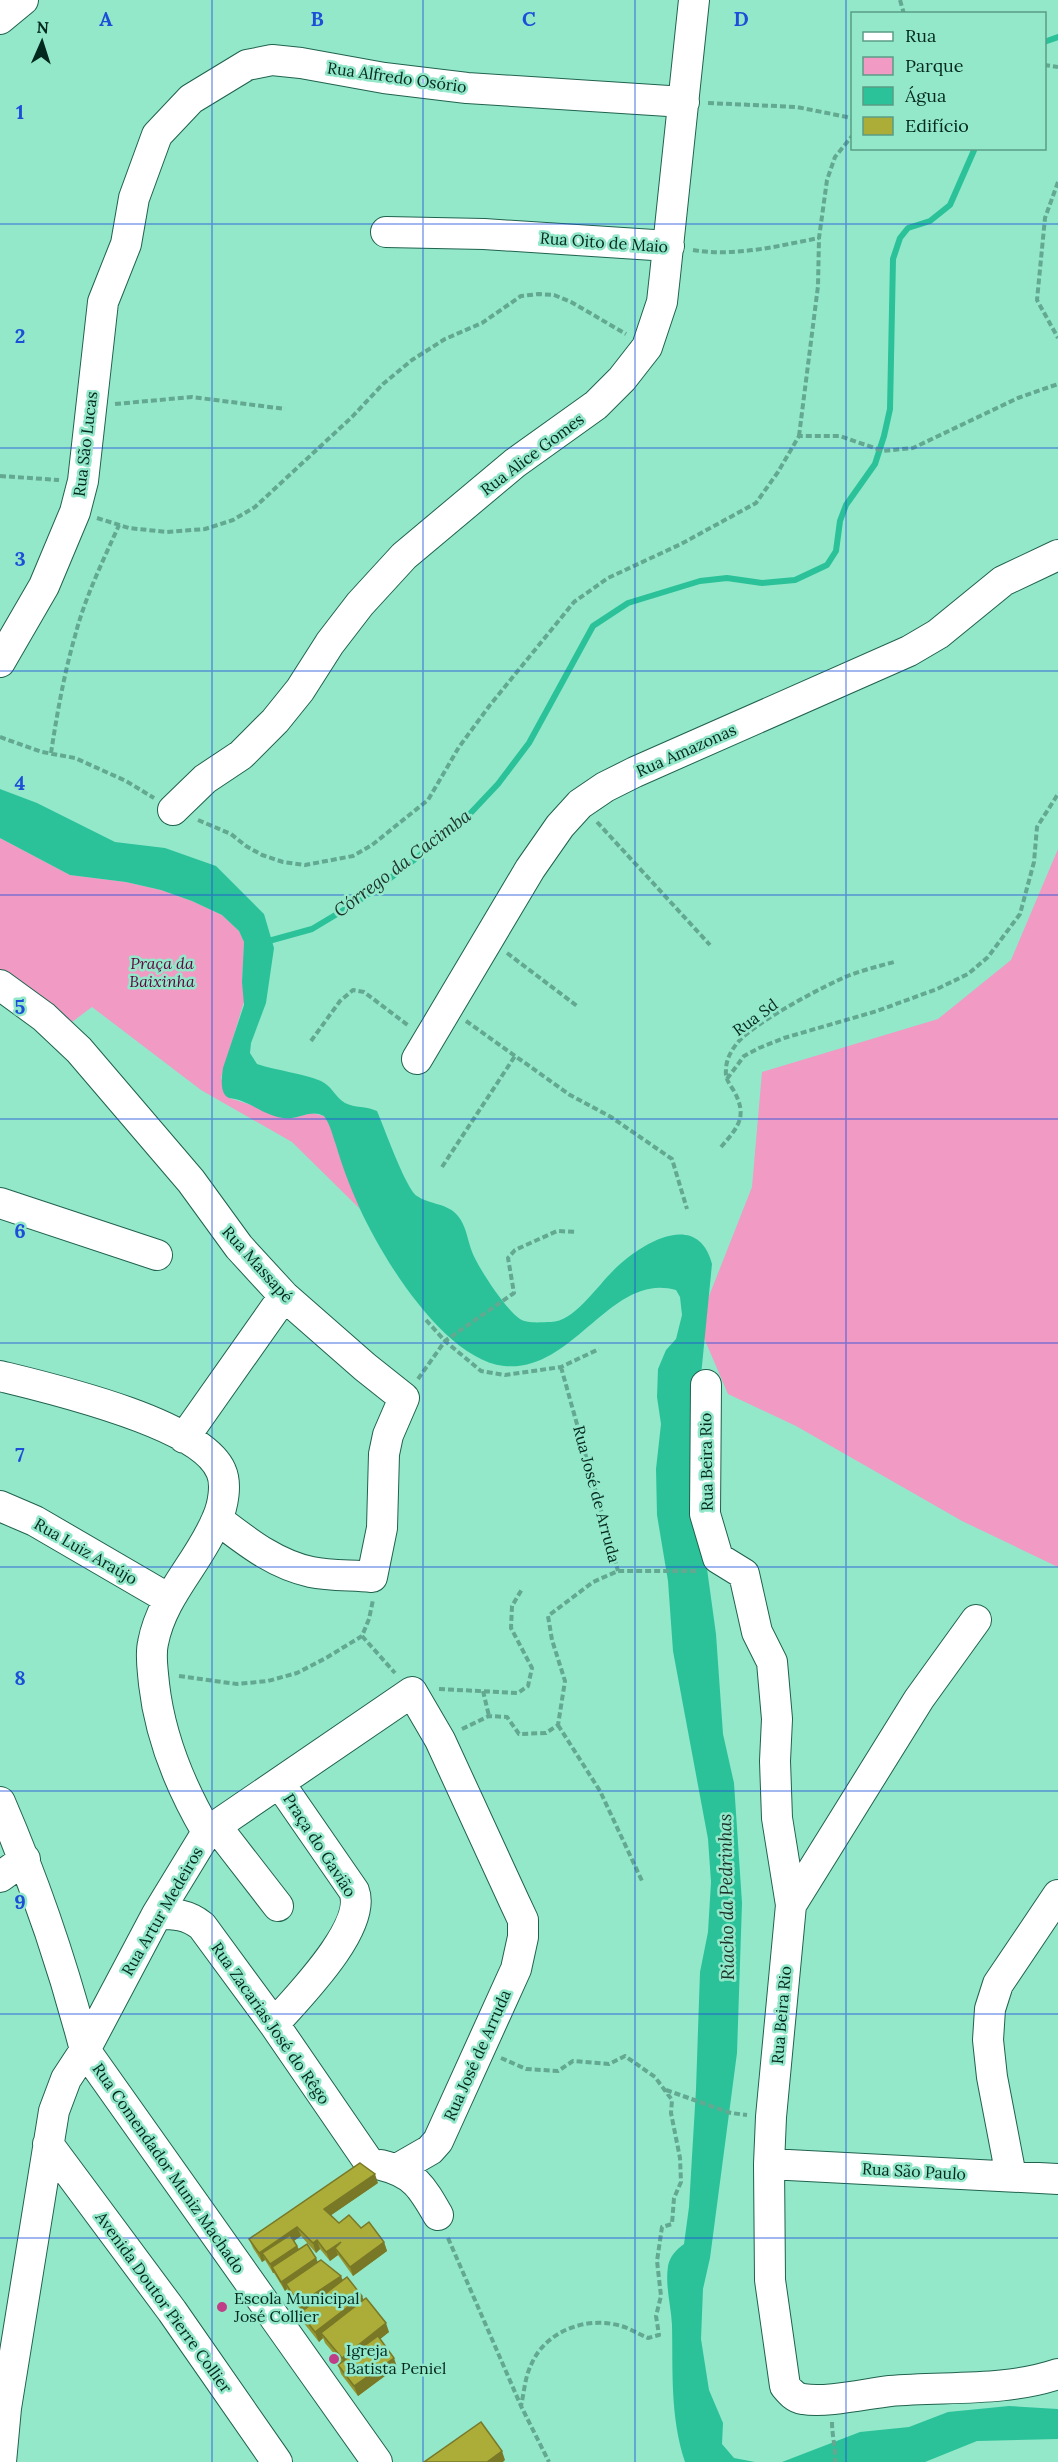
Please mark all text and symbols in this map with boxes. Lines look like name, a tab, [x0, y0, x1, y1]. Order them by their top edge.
text: A	[99, 6, 113, 31]
text: B	[310, 6, 324, 31]
text: C	[522, 6, 536, 31]
text: D	[733, 6, 749, 31]
north arrow	[12, 12, 72, 72]
legend	[851, 12, 1046, 150]
text: N	[36, 17, 49, 37]
text: Rua	[905, 24, 936, 47]
text: Parque	[905, 54, 964, 77]
street label: Rua Alfredo Osório	[326, 57, 468, 97]
text: Água	[904, 84, 946, 107]
text: 1	[16, 99, 24, 124]
text: Edifício	[905, 114, 969, 137]
street label: Rua Oito de Maio	[539, 228, 669, 256]
text: 2	[15, 323, 25, 348]
street label: Rua São Lucas	[69, 390, 101, 498]
street label: Rua Alice Gomes	[476, 409, 588, 499]
text: 3	[14, 546, 26, 571]
street label: Rua Amazonas	[633, 719, 739, 781]
text: 4	[15, 770, 26, 795]
water label: Córrego da Cacimba	[329, 804, 475, 922]
park label: Praça da Baixinha	[129, 953, 195, 991]
text: 5	[15, 994, 26, 1019]
street label: Rua Sd	[729, 994, 782, 1040]
text: 6	[14, 1218, 26, 1243]
street label: Rua Massapé	[218, 1222, 298, 1307]
street label: Rua Beira Rio	[695, 1413, 717, 1511]
street label: Rua José de Arruda	[569, 1423, 625, 1565]
text: 7	[15, 1442, 25, 1467]
street label: Rua Luiz Araújo	[31, 1513, 141, 1589]
text: 8	[14, 1665, 26, 1690]
street label: Praça do Gavião	[279, 1790, 361, 1900]
water label: Riacho da Pedrinhas	[713, 1814, 739, 1980]
street label: Rua Artur Medeiros	[117, 1843, 207, 1979]
text: 9	[14, 1889, 26, 1914]
street label: Rua Zacarias José do Rêgo	[207, 1938, 335, 2108]
street label: Rua Beira Rio	[767, 1965, 795, 2065]
street label: Rua José de Arruda	[439, 1986, 515, 2124]
street label: Rua Comendador Muniz Machado	[88, 2059, 250, 2277]
street label: Rua São Paulo	[862, 2158, 966, 2184]
street label: Avenida Doutor Pierre Collier	[91, 2207, 236, 2397]
place label: Escola Municipal José Collier	[233, 2288, 360, 2326]
marker: Escola Municipal José Collier	[215, 2300, 229, 2314]
place label: Igreja Batista Peniel	[346, 2340, 446, 2378]
marker: Igreja Batista Peniel	[327, 2352, 341, 2366]

